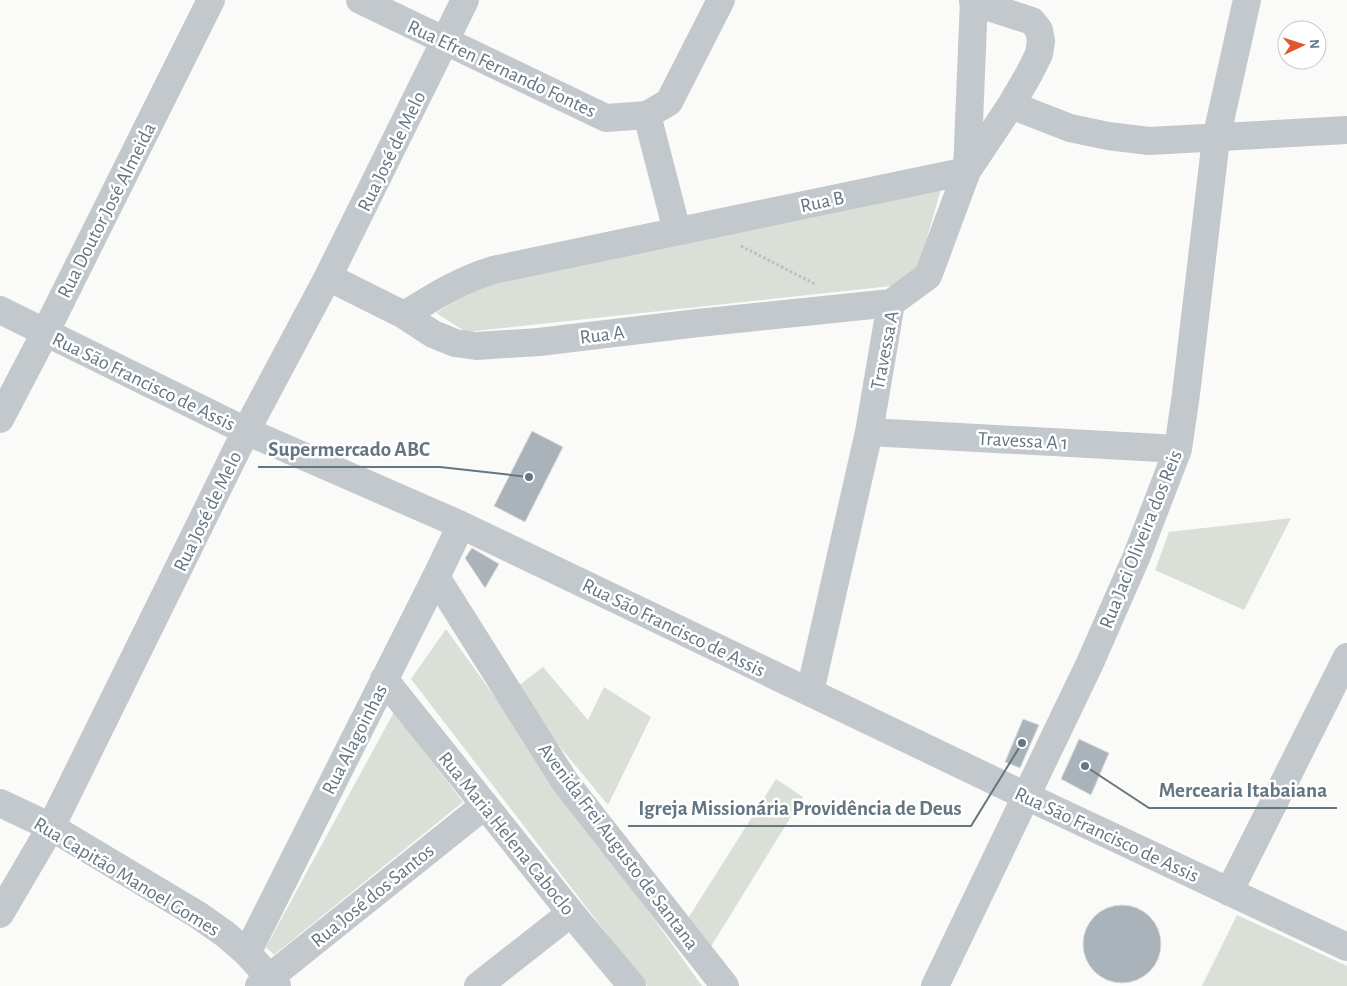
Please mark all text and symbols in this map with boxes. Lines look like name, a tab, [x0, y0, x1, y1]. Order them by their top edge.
street label: Rua Efren Fernando Fontes	[404, 16, 599, 121]
north arrow	[1277, 20, 1327, 70]
text: N	[1307, 39, 1321, 50]
street label: Rua José de Melo	[354, 88, 430, 215]
street label: Rua Doutor José Almeida	[54, 120, 160, 301]
street label: Rua B	[799, 188, 846, 216]
street label: Travessa A	[868, 309, 903, 391]
street label: Rua A	[579, 322, 626, 348]
street label: Rua São Francisco de Assis	[49, 329, 238, 435]
street label: Travessa A 1	[977, 429, 1069, 453]
callout: Supermercado ABC	[258, 431, 440, 467]
text: Supermercado ABC	[268, 439, 430, 460]
street label: Rua Jaci Oliveira dos Reis	[1096, 447, 1186, 631]
street label: Rua José de Melo	[170, 448, 246, 575]
street label: Rua São Francisco de Assis	[579, 575, 768, 681]
street label: Rua Alagoinhas	[319, 681, 391, 798]
street label: Avenida Frei Augusto de Santana	[534, 740, 702, 953]
street label: Rua Maria Helena Caboclo	[434, 748, 578, 919]
callout: Mercearia Itabaiana	[1149, 772, 1337, 808]
text: Mercearia Itabaiana	[1159, 780, 1327, 801]
street label: Rua São Francisco de Assis	[1011, 783, 1202, 886]
callout: Igreja Missionária Providência de Deus	[628, 790, 971, 826]
text: Igreja Missionária Providência de Deus	[638, 798, 962, 819]
street label: Rua Capitão Manoel Gomes	[30, 813, 223, 940]
street label: Rua José dos Santos	[307, 840, 438, 951]

